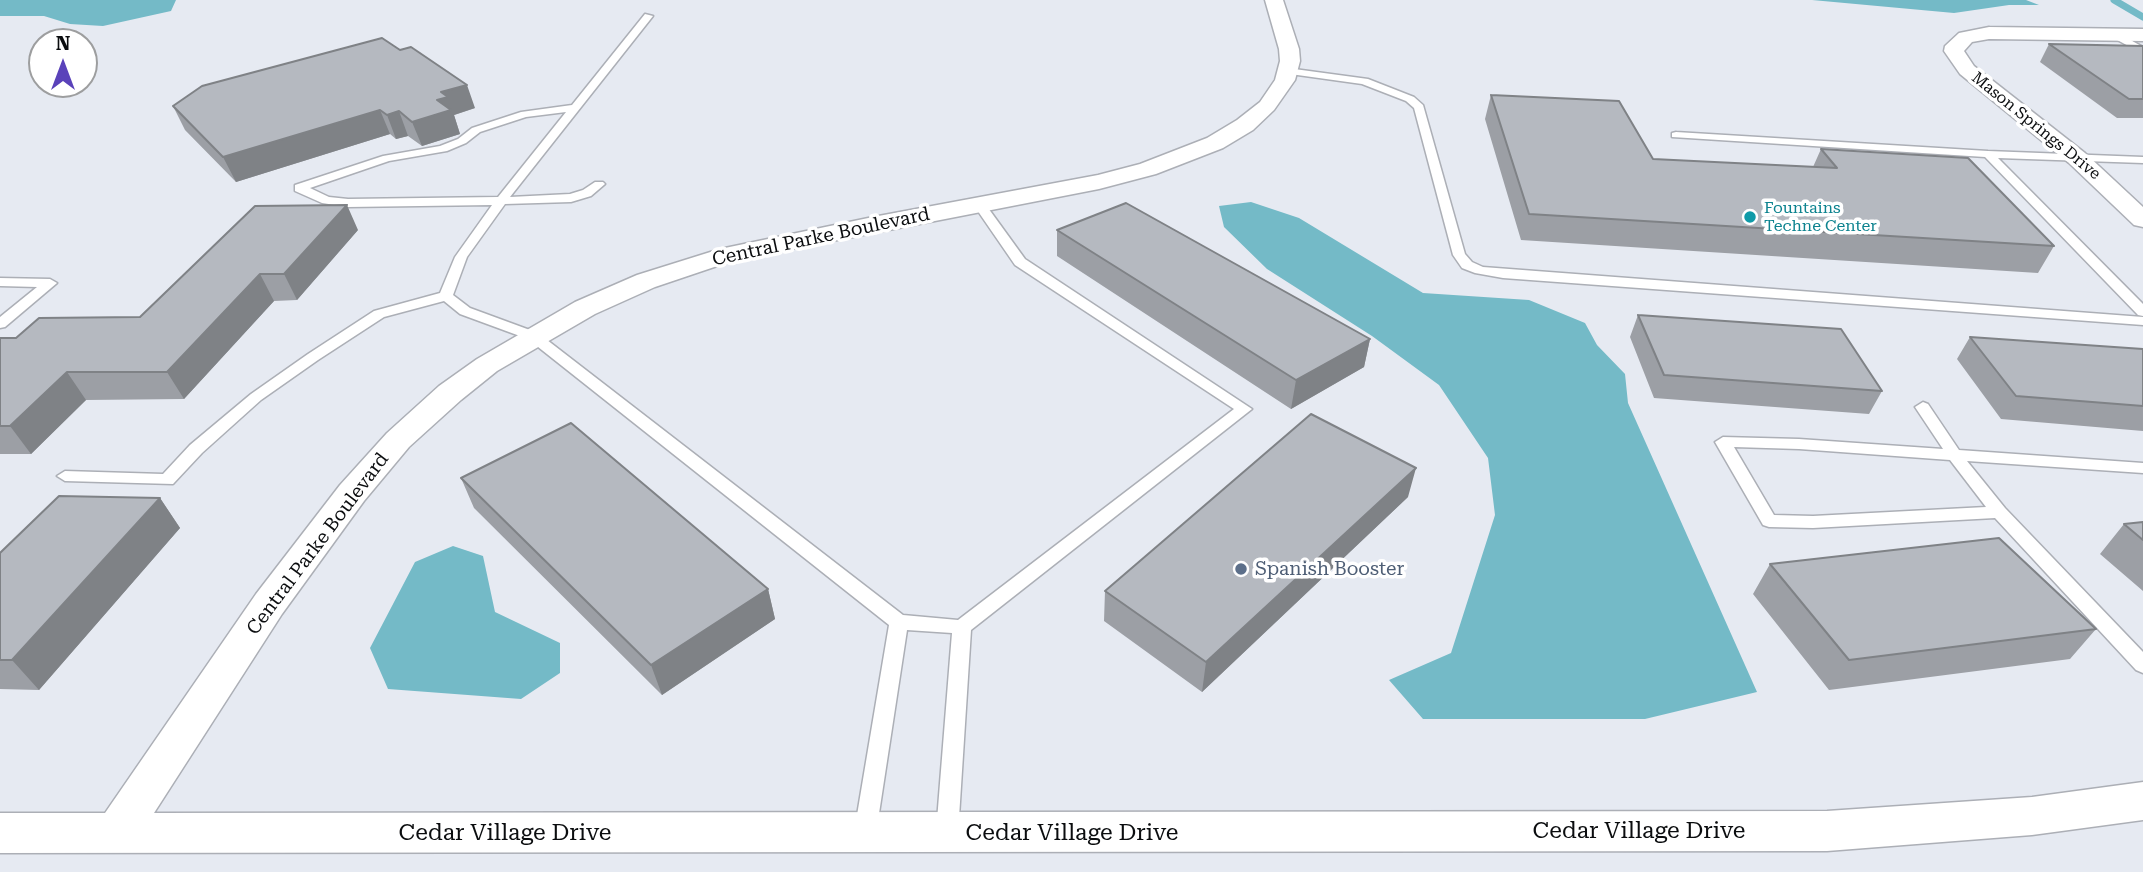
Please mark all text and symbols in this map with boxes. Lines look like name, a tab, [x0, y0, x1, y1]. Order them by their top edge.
north arrow	[28, 28, 98, 98]
text: N	[56, 32, 70, 55]
street label: Mason Springs Drive	[1968, 68, 2104, 184]
place label: Fountains Techne Center	[1764, 198, 1877, 236]
street label: Central Parke Boulevard	[710, 203, 932, 271]
marker: Fountains Techne Center	[1742, 209, 1758, 225]
street label: Central Parke Boulevard	[242, 449, 394, 639]
place label: Spanish Booster	[1255, 558, 1404, 580]
marker: Spanish Booster	[1233, 561, 1249, 577]
street label: Cedar Village Drive	[1533, 817, 1745, 845]
street label: Cedar Village Drive	[399, 819, 611, 847]
street label: Cedar Village Drive	[966, 819, 1178, 847]

